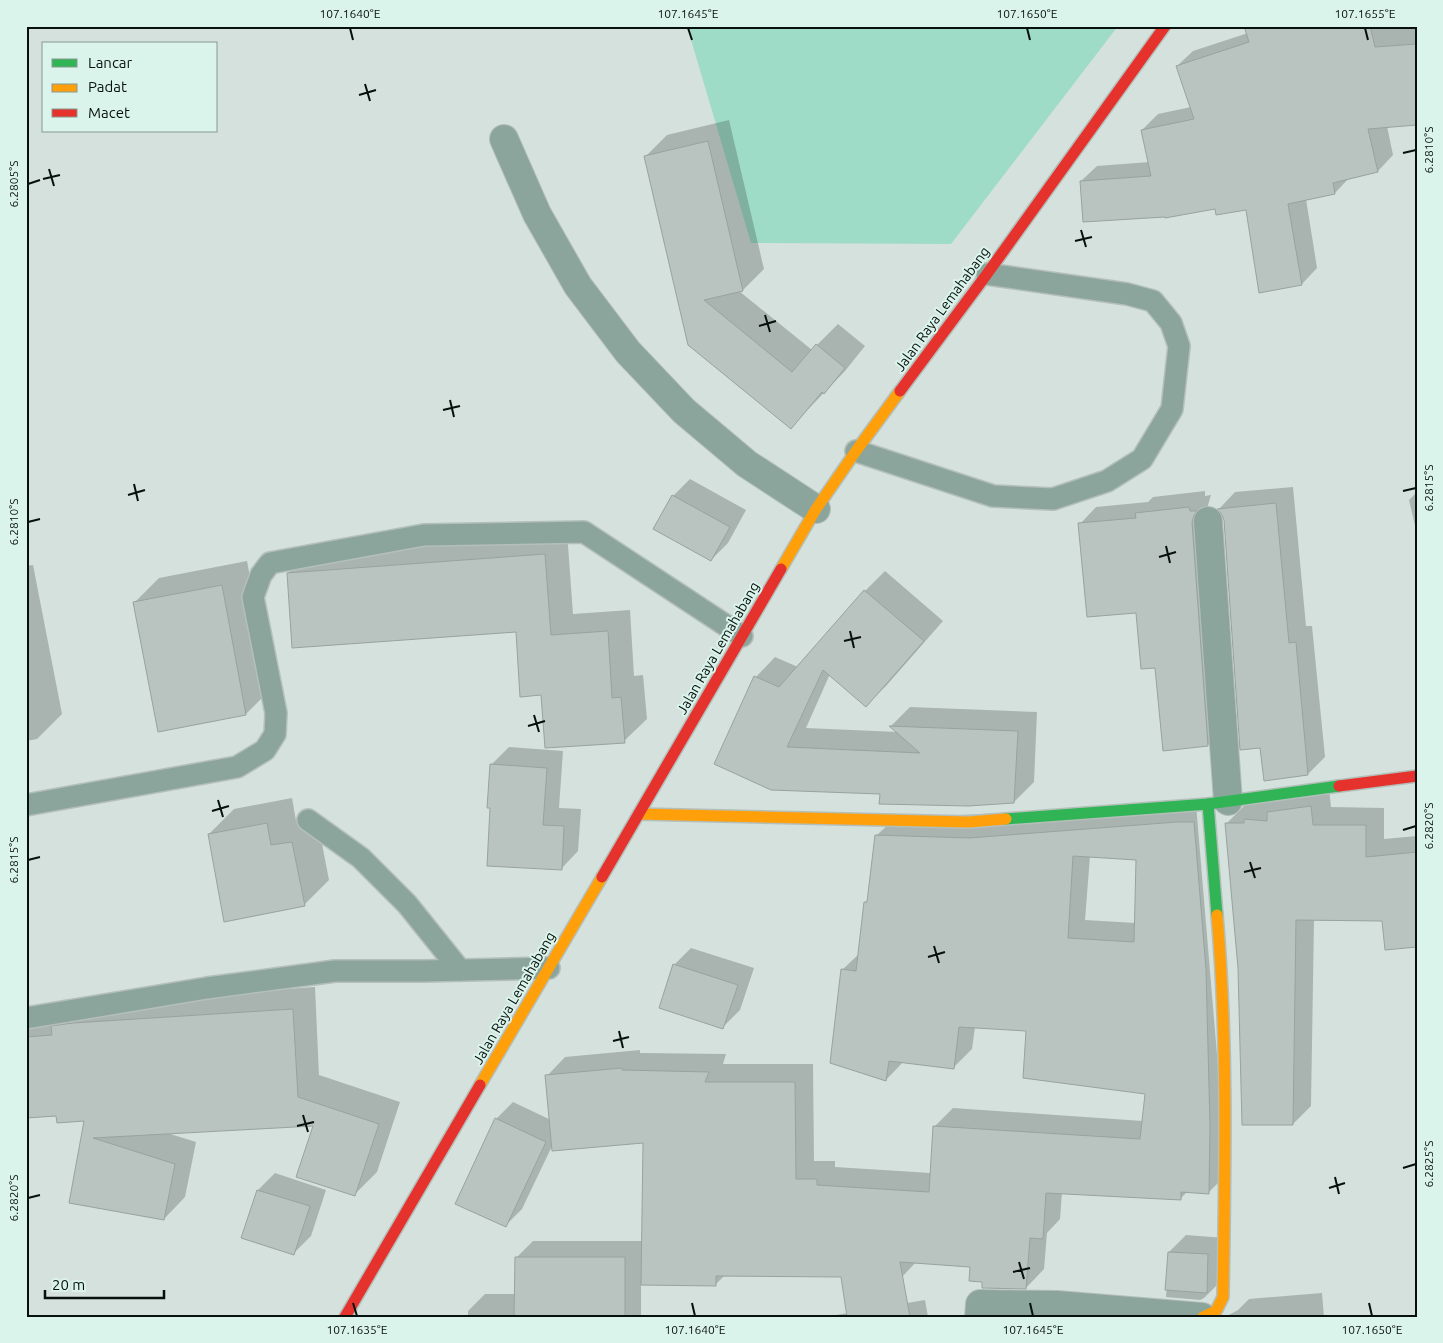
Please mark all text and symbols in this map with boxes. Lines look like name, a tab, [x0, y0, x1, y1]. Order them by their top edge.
text: 107.1640°E	[320, 7, 381, 20]
text: 107.1645°E	[658, 7, 719, 20]
text: 107.1650°E	[997, 7, 1058, 20]
text: 107.1655°E	[1335, 7, 1396, 20]
legend	[42, 42, 218, 132]
text: Lancar	[88, 54, 133, 71]
text: Padat	[88, 78, 127, 95]
text: Macet	[88, 104, 130, 121]
text: 6.2810°S	[1422, 127, 1435, 173]
text: 6.2805°S	[7, 161, 20, 207]
street label: Jalan Raya Lemahabang	[891, 244, 993, 374]
text: 6.2815°S	[1422, 465, 1435, 511]
text: 6.2810°S	[7, 499, 20, 545]
street label: Jalan Raya Lemahabang	[674, 579, 762, 717]
text: 6.2820°S	[1422, 803, 1435, 849]
text: 6.2815°S	[7, 837, 20, 883]
street label: Jalan Raya Lemahabang	[470, 929, 558, 1067]
text: 6.2825°S	[1422, 1141, 1435, 1187]
text: 6.2820°S	[7, 1175, 20, 1221]
scale bar	[45, 1268, 164, 1300]
text: 20 m	[52, 1276, 85, 1293]
text: 107.1635°E	[327, 1323, 388, 1336]
text: 107.1640°E	[665, 1323, 726, 1336]
text: 107.1645°E	[1003, 1323, 1064, 1336]
text: 107.1650°E	[1342, 1323, 1403, 1336]

